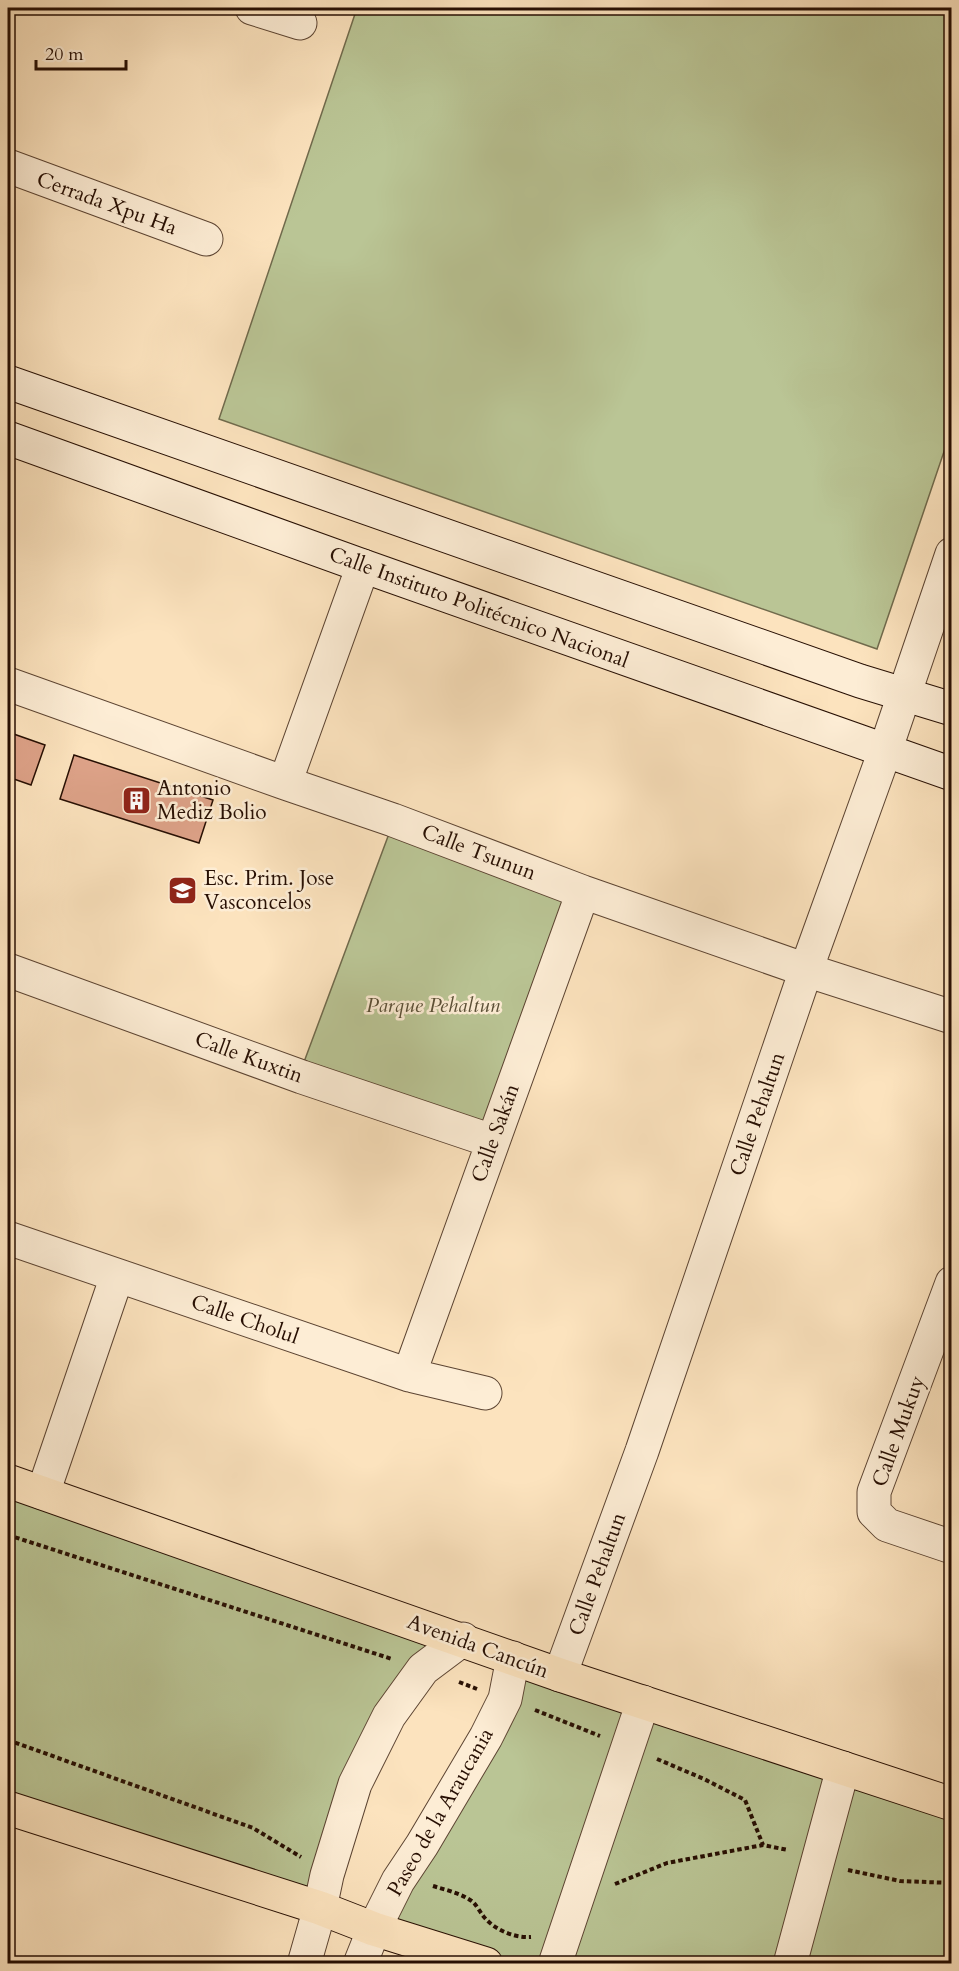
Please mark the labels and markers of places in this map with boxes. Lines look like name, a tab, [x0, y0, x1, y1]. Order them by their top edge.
place label: Antonio Mediz Bolio	[157, 774, 267, 827]
building icon: Antonio Mediz Bolio	[120, 784, 152, 816]
place label: Esc. Prim. Jose Vasconcelos	[204, 864, 334, 917]
school or university icon: Esc. Prim. Jose Vasconcelos	[167, 874, 199, 906]

